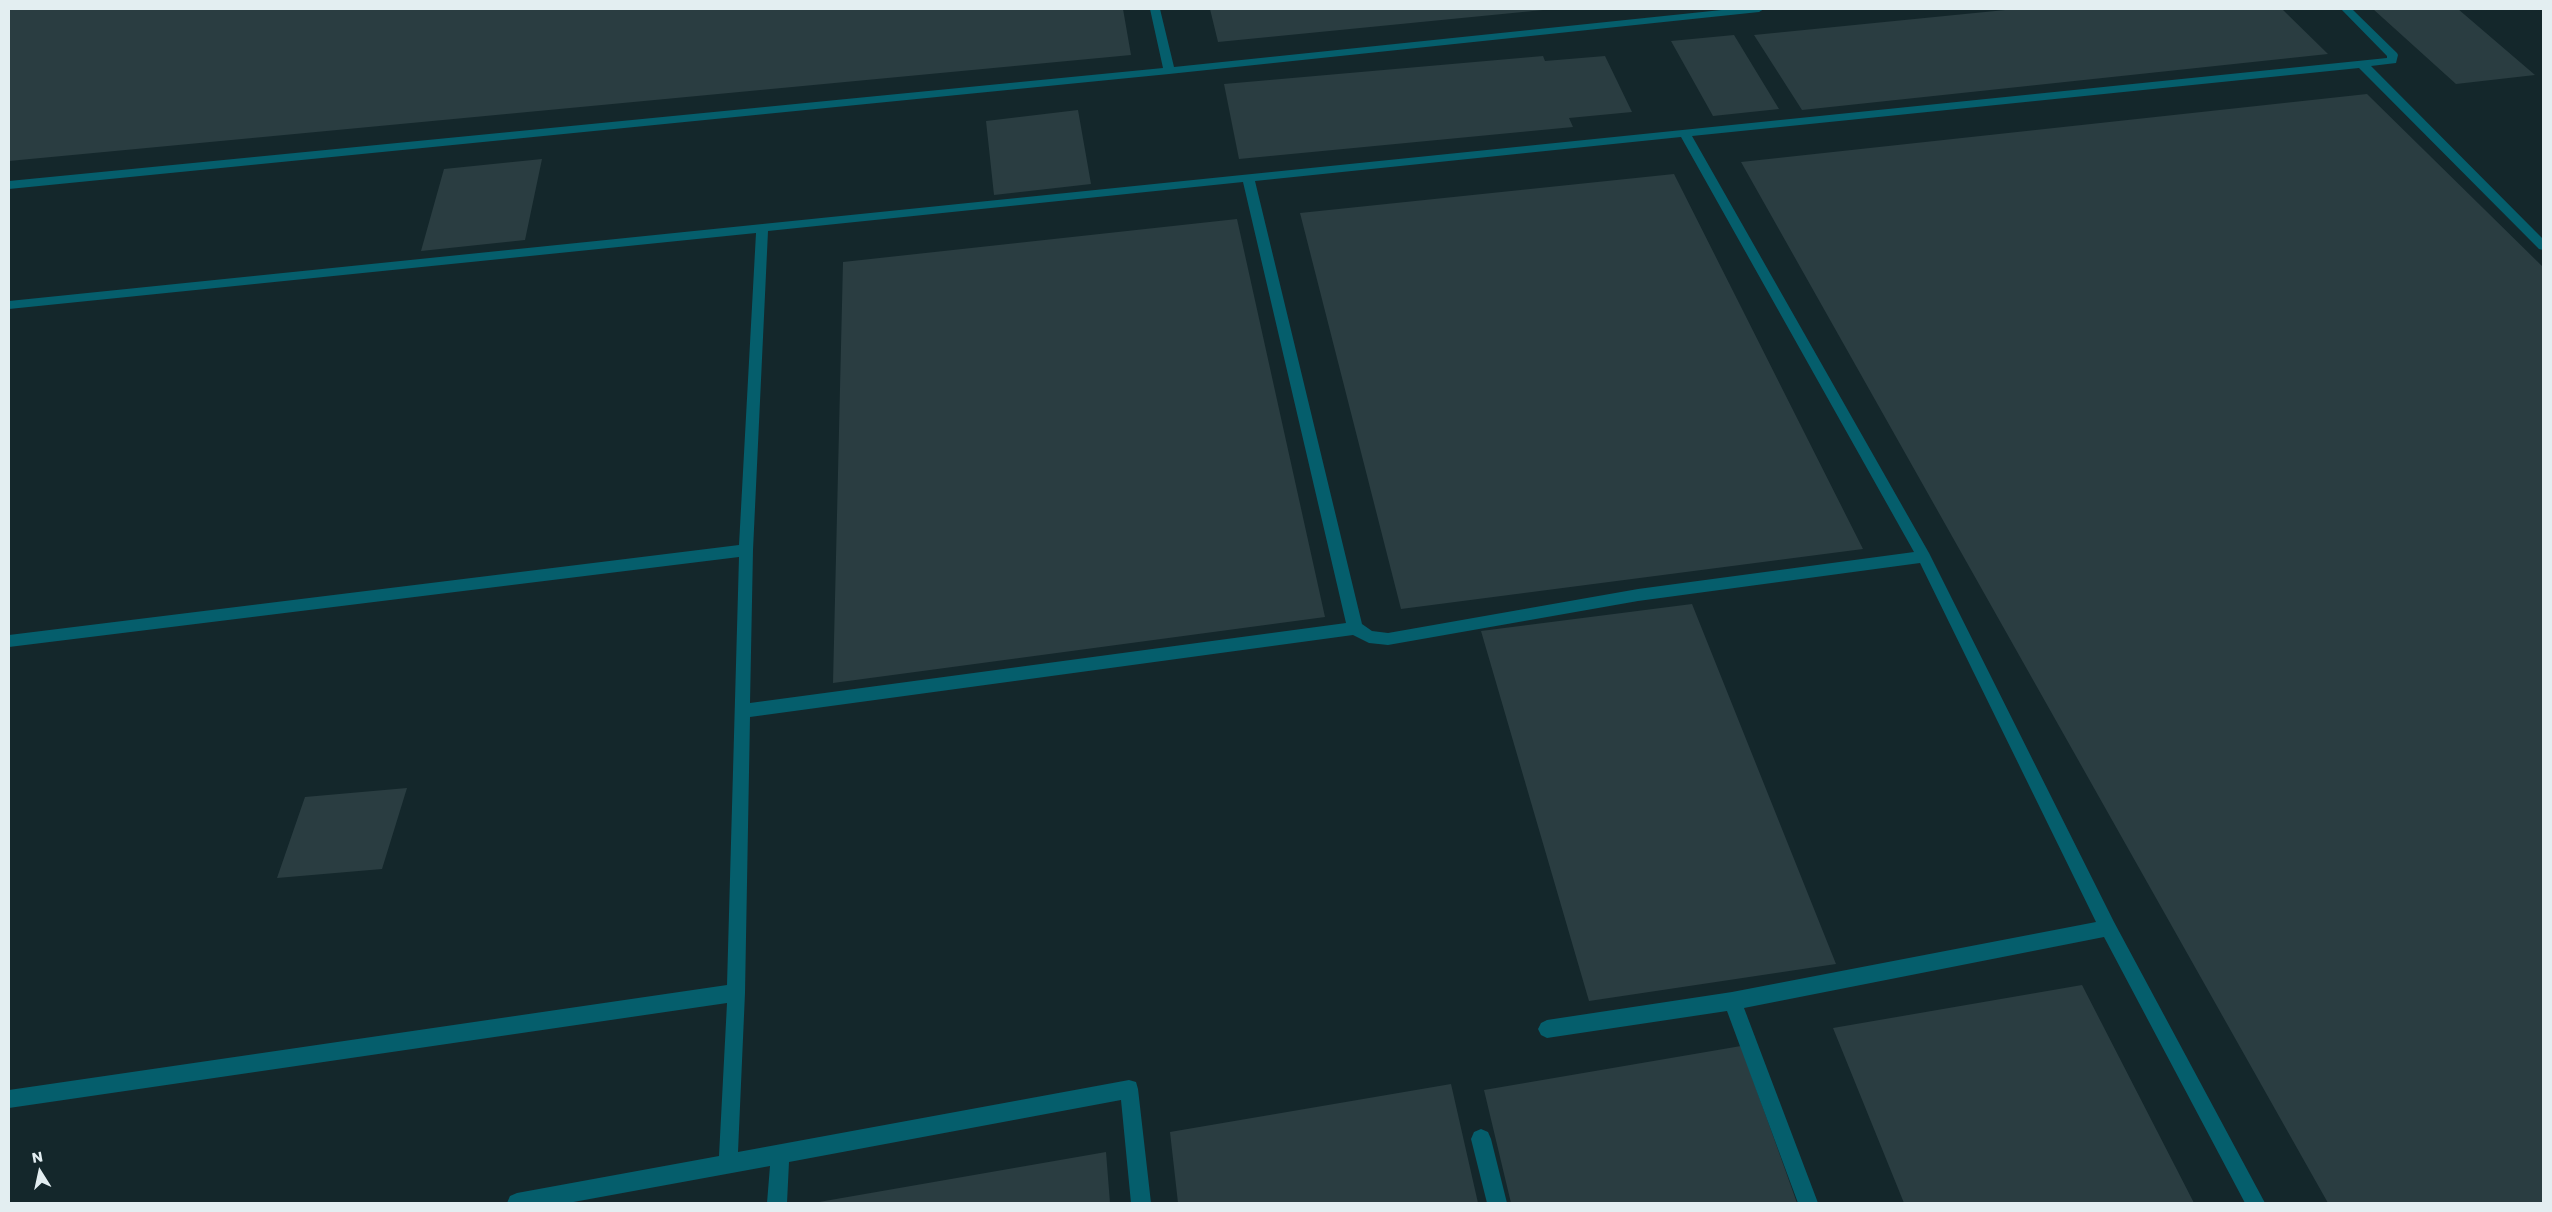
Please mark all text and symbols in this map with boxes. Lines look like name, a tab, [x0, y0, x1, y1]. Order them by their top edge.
text: N	[30, 1146, 44, 1168]
north arrow	[15, 1147, 65, 1197]

